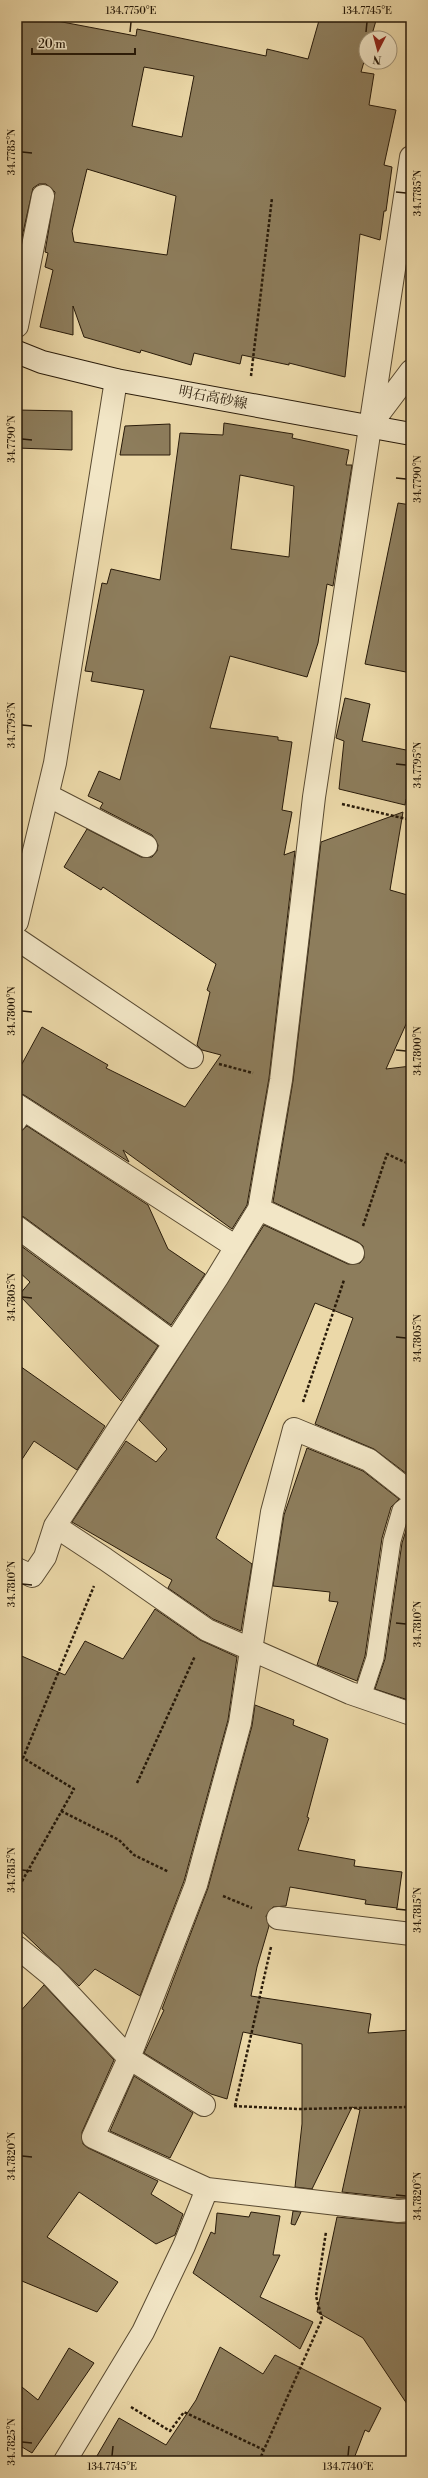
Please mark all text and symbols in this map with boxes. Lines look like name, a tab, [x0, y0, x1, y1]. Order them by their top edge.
text: 134.7750°E	[106, 5, 156, 17]
text: 134.7745°E	[342, 5, 392, 17]
scale bar	[32, 30, 135, 56]
north arrow	[358, 30, 398, 70]
text: 20 m	[38, 37, 66, 52]
text: N	[372, 52, 382, 66]
text: 34.7785°N	[6, 128, 18, 175]
text: 34.7785°N	[412, 169, 424, 216]
street label: 明石高砂線	[177, 382, 249, 414]
text: 34.7790°N	[6, 415, 18, 463]
text: 34.7790°N	[412, 455, 424, 503]
text: 34.7795°N	[6, 701, 18, 748]
text: 34.7795°N	[412, 741, 424, 788]
text: 34.7800°N	[6, 986, 18, 1036]
text: 34.7800°N	[412, 1026, 424, 1076]
text: 34.7805°N	[6, 1272, 18, 1321]
text: 34.7805°N	[412, 1313, 424, 1362]
text: 34.7810°N	[6, 1560, 18, 1607]
text: 34.7810°N	[412, 1600, 424, 1647]
text: 34.7815°N	[6, 1847, 18, 1893]
text: 34.7815°N	[412, 1887, 424, 1933]
text: 34.7820°N	[6, 2131, 18, 2180]
text: 34.7820°N	[412, 2171, 424, 2220]
text: 34.7825°N	[6, 2418, 18, 2466]
text: 134.7745°E	[87, 2461, 137, 2473]
text: 134.7740°E	[323, 2461, 374, 2473]

